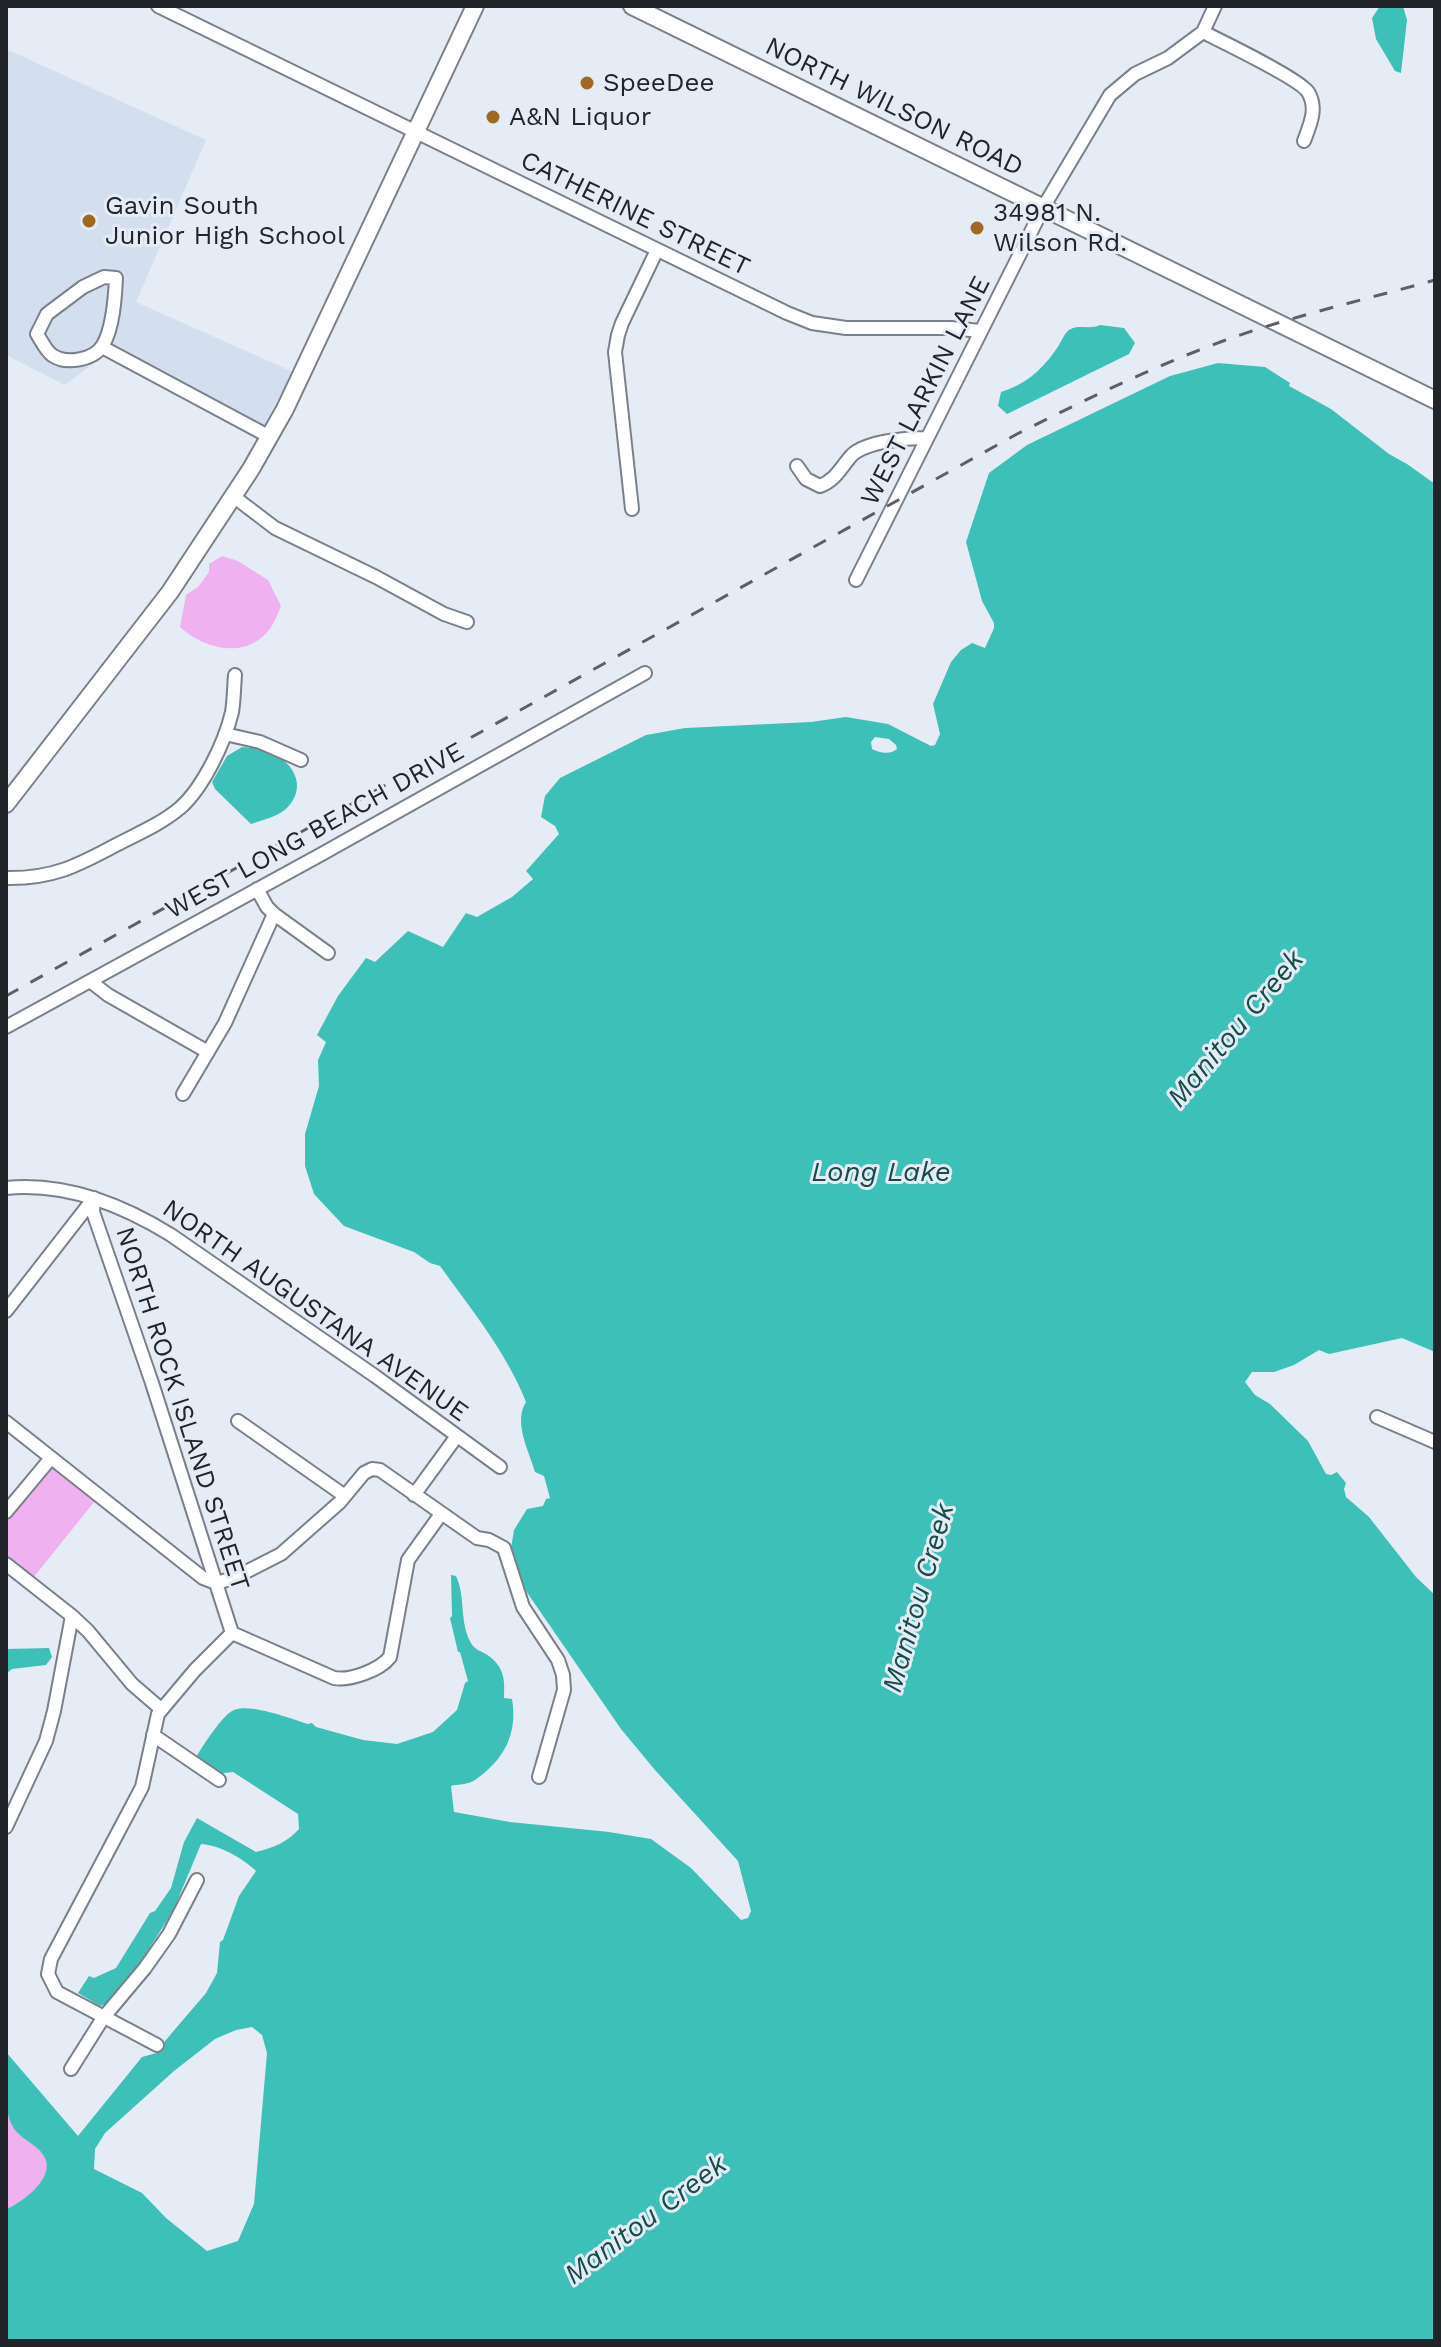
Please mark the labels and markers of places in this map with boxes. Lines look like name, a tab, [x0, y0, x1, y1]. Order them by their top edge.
place label: SpeeDee	[603, 67, 714, 99]
marker: SpeeDee	[578, 74, 596, 92]
place label: A&N Liquor	[509, 101, 651, 133]
marker: A&N Liquor	[484, 108, 502, 126]
place label: Gavin South Junior High School	[105, 190, 345, 252]
place label: 34981 N. Wilson Rd.	[993, 197, 1127, 258]
marker: Gavin South Junior High School	[80, 212, 98, 230]
marker: 34981 N. Wilson Rd.	[968, 219, 986, 237]

